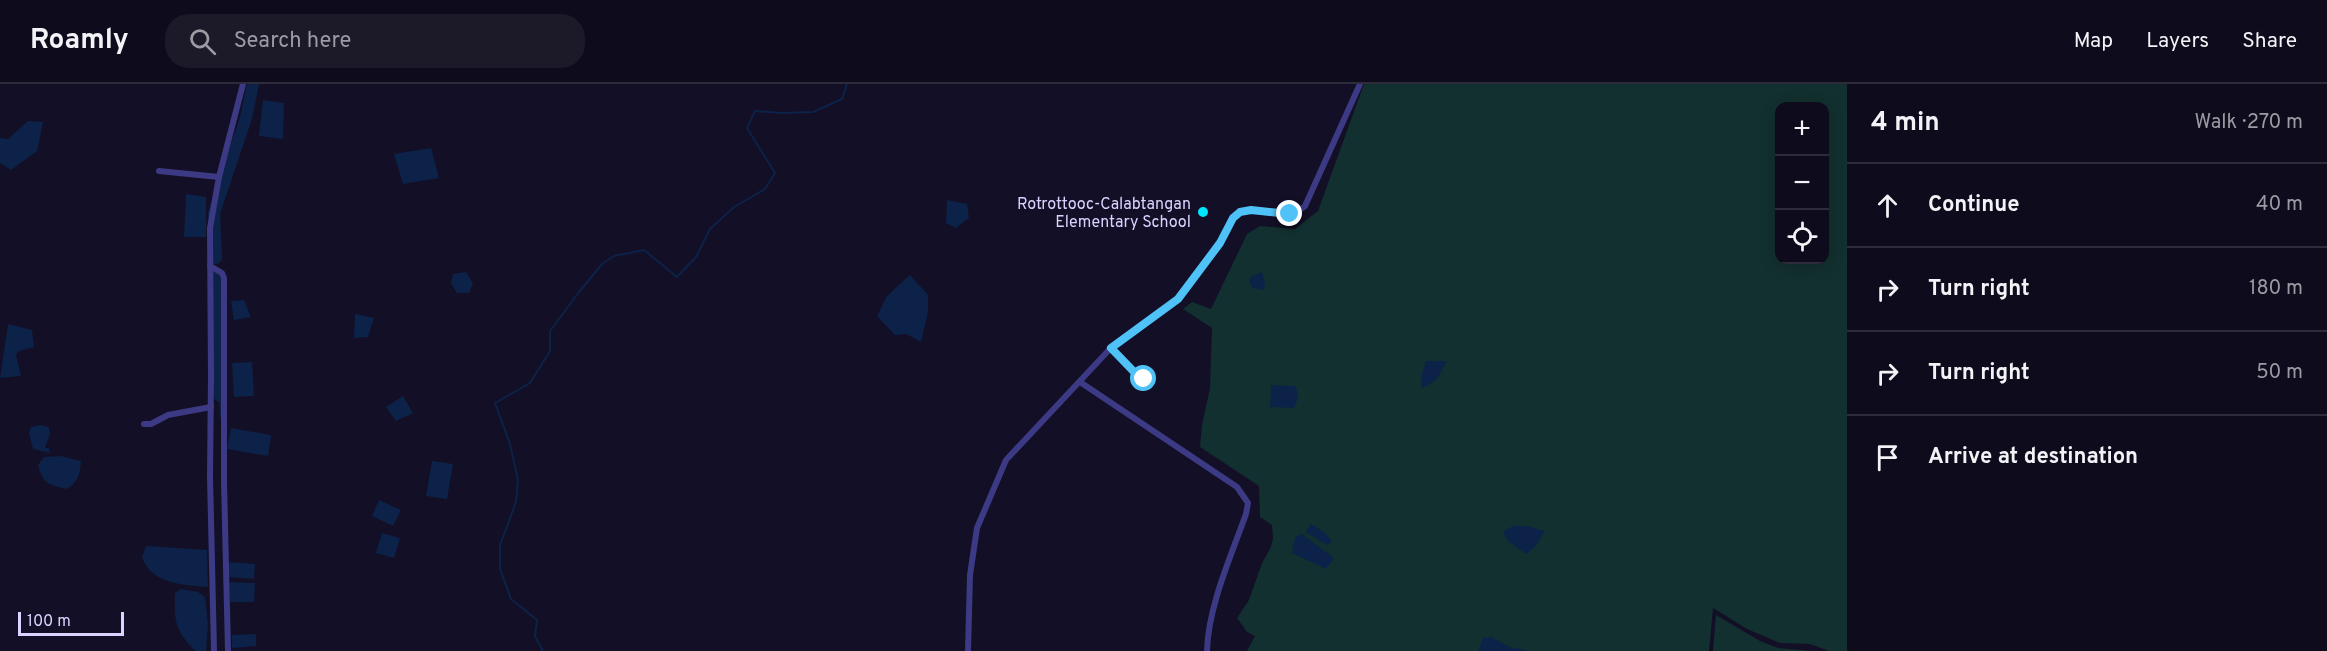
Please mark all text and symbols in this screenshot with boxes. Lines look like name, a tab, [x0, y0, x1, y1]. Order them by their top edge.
search box	[165, 14, 585, 68]
text: Roamly	[30, 23, 129, 59]
icon: search	[186, 25, 219, 58]
text: Search here	[234, 28, 351, 55]
text: Map	[2074, 28, 2113, 55]
text: Layers	[2146, 28, 2209, 55]
text: Share	[2242, 28, 2297, 55]
map controls	[1775, 102, 1829, 264]
button: +	[1775, 102, 1829, 156]
text: 4 min	[1871, 107, 1940, 140]
text: Walk · 270 m	[2195, 110, 2303, 136]
button: −	[1775, 156, 1829, 210]
icon: ahead	[1871, 189, 1904, 222]
text: Continue	[1928, 192, 2019, 219]
text: 40 m	[2256, 192, 2303, 218]
place label: Rotrottooc-Calabtangan Elementary School	[1017, 195, 1191, 233]
route end	[1276, 200, 1302, 226]
marker: Rotrottooc-Calabtangan Elementary School	[1196, 205, 1210, 219]
button: locate	[1775, 210, 1829, 264]
icon: right	[1871, 273, 1904, 306]
text: Turn right	[1928, 276, 2030, 303]
text: 180 m	[2249, 276, 2303, 302]
icon: right	[1871, 357, 1904, 390]
text: Turn right	[1928, 360, 2030, 387]
text: 50 m	[2256, 360, 2303, 386]
route start	[1130, 365, 1156, 391]
icon: arrive	[1871, 441, 1904, 474]
text: Arrive at destination	[1928, 444, 2138, 471]
scale bar	[18, 609, 124, 636]
text: 100 m	[27, 612, 71, 632]

